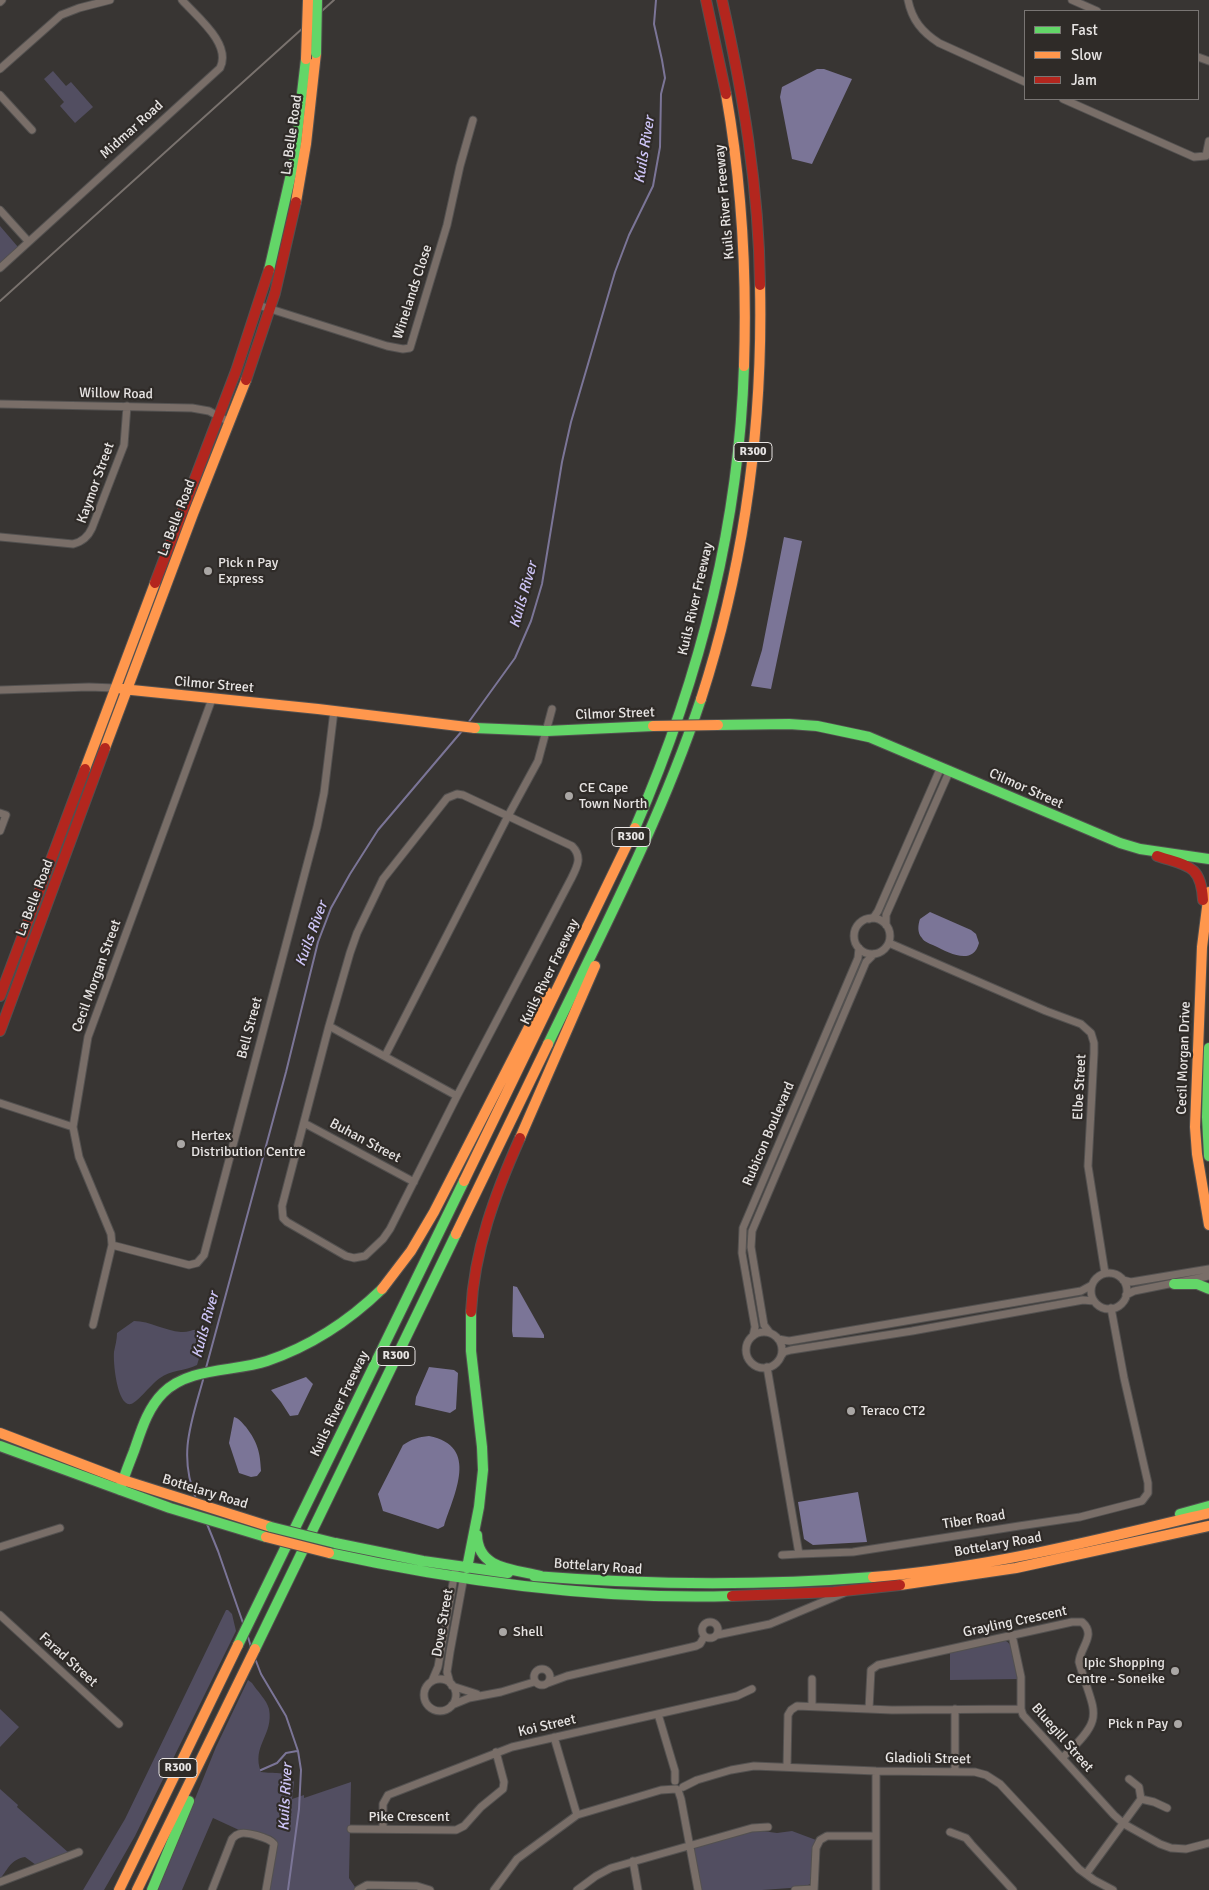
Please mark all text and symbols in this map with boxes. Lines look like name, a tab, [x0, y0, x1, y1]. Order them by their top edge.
legend	[1024, 10, 1199, 100]
text: Fast	[1071, 21, 1098, 39]
text: Slow	[1071, 46, 1102, 64]
text: Jam	[1071, 71, 1097, 89]
street label: La Belle Road	[278, 94, 306, 176]
street label: Midmar Road	[97, 97, 167, 163]
water label: Kuils River	[631, 115, 659, 185]
street label: Kuils River Freeway	[712, 144, 738, 260]
street label: Winelands Close	[390, 242, 436, 342]
street label: Willow Road	[79, 385, 153, 403]
street label: Kaymor Street	[74, 440, 118, 526]
road number: R300	[734, 442, 772, 462]
street label: La Belle Road	[155, 477, 199, 559]
street label: Kuils River Freeway	[675, 541, 717, 657]
place label: Pick n Pay Express	[218, 555, 278, 588]
water label: Kuils River	[506, 560, 542, 630]
marker: Pick n Pay Express	[202, 565, 214, 577]
street label: Cilmor Street	[174, 673, 254, 697]
street label: Cilmor Street	[575, 704, 655, 724]
street label: Cilmor Street	[986, 765, 1066, 813]
place label: CE Cape Town North	[579, 780, 647, 812]
marker: CE Cape Town North	[563, 790, 575, 802]
road number: R300	[612, 828, 650, 846]
street label: La Belle Road	[13, 857, 57, 939]
water label: Kuils River	[292, 899, 332, 969]
street label: Kuils River Freeway	[517, 916, 583, 1028]
street label: Cecil Morgan Street	[69, 918, 125, 1034]
street label: Bell Street	[234, 995, 266, 1061]
street label: Cecil Morgan Drive	[1174, 1001, 1194, 1115]
street label: Elbe Street	[1070, 1054, 1090, 1120]
street label: Rubicon Boulevard	[739, 1079, 799, 1189]
street label: Buhan Street	[327, 1115, 403, 1167]
place label: Hertex Distribution Centre	[191, 1128, 306, 1160]
marker: Hertex Distribution Centre	[175, 1138, 187, 1150]
water label: Kuils River	[189, 1290, 223, 1360]
road number: R300	[377, 1346, 415, 1365]
street label: Kuils River Freeway	[307, 1348, 373, 1460]
place label: Teraco CT2	[861, 1403, 926, 1419]
marker: Teraco CT2	[845, 1405, 857, 1417]
street label: Bottelary Road	[160, 1471, 250, 1513]
street label: Tiber Road	[941, 1507, 1007, 1533]
street label: Bottelary Road	[953, 1529, 1043, 1561]
street label: Bottelary Road	[553, 1556, 643, 1578]
street label: Dove Street	[429, 1588, 457, 1658]
street label: Grayling Crescent	[961, 1603, 1069, 1641]
place label: Shell	[513, 1624, 543, 1640]
marker: Shell	[497, 1626, 509, 1638]
street label: Farad Street	[35, 1629, 101, 1691]
place label: Ipic Shopping Centre - Soneike	[1067, 1655, 1165, 1688]
marker: Ipic Shopping Centre - Soneike	[1169, 1665, 1181, 1677]
street label: Bluegill Street	[1028, 1700, 1096, 1776]
street label: Koi Street	[516, 1711, 578, 1741]
place label: Pick n Pay	[1108, 1716, 1168, 1732]
marker: Pick n Pay	[1172, 1718, 1184, 1730]
street label: Gladioli Street	[885, 1750, 971, 1768]
road number: R300	[159, 1759, 197, 1778]
water label: Kuils River	[275, 1763, 297, 1831]
street label: Pike Crescent	[368, 1809, 450, 1825]

